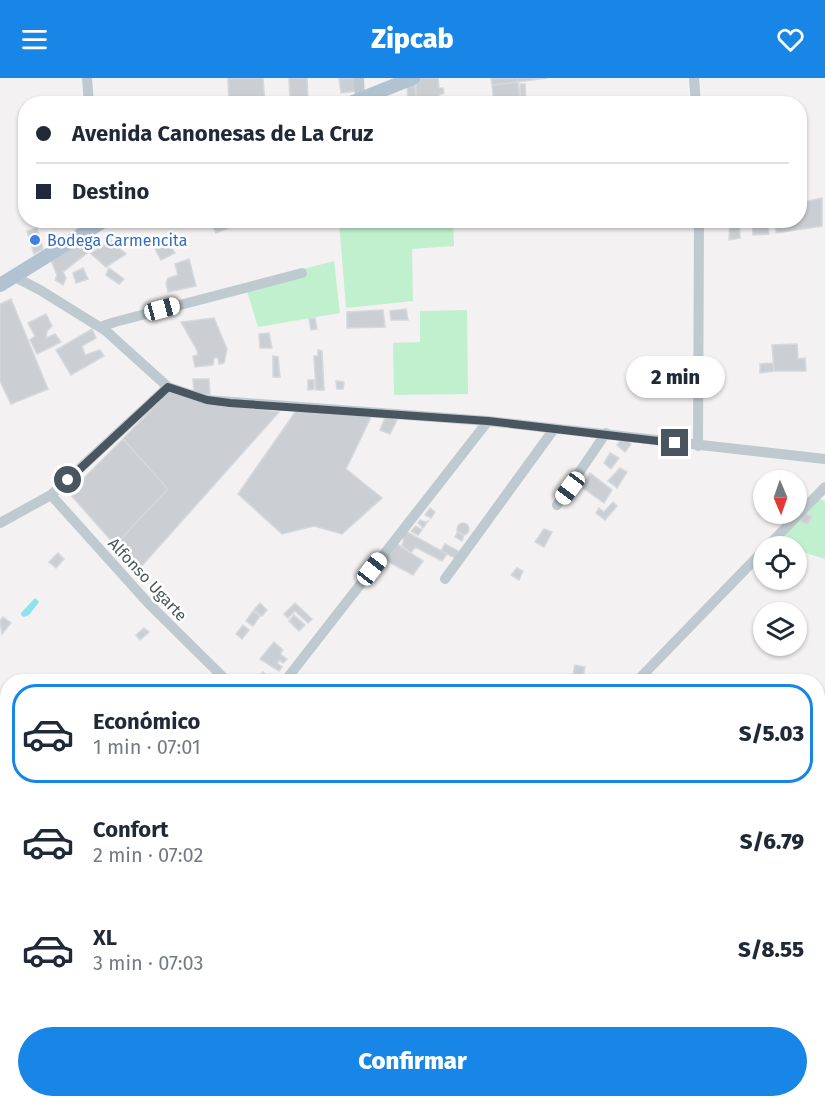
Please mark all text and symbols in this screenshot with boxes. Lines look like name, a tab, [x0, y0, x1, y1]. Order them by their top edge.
icon: menu	[18, 23, 51, 56]
text: Zipcab	[371, 23, 454, 55]
icon: heart	[774, 23, 807, 56]
text: Avenida Canonesas de La Cruz	[72, 120, 373, 147]
text: Destino	[72, 178, 149, 205]
place label: Bodega Carmencita	[47, 231, 187, 250]
marker: Bodega Carmencita	[28, 233, 42, 247]
car	[142, 296, 182, 322]
callout: 2 min	[626, 356, 724, 398]
text: 2 min	[651, 365, 700, 389]
route end	[661, 429, 688, 456]
route start	[54, 466, 81, 493]
car	[552, 468, 588, 508]
north arrow	[753, 470, 807, 524]
map controls	[753, 470, 807, 656]
street label: Alfonso Ugarte	[104, 534, 191, 625]
button: locate	[753, 536, 807, 590]
car	[354, 549, 390, 589]
button: layers	[753, 602, 807, 656]
icon: car	[21, 707, 75, 761]
text: Económico	[93, 708, 200, 735]
text: S/5.03	[739, 720, 804, 747]
text: 1 min · 07:01	[93, 735, 201, 759]
icon: car	[21, 815, 75, 869]
text: Confort	[93, 816, 169, 843]
text: S/6.79	[740, 828, 804, 855]
text: 2 min · 07:02	[93, 843, 203, 867]
icon: car	[21, 923, 75, 977]
text: XL	[93, 924, 117, 951]
text: S/8.55	[738, 936, 804, 963]
text: 3 min · 07:03	[93, 951, 204, 975]
button: Confirmar	[18, 1027, 807, 1096]

